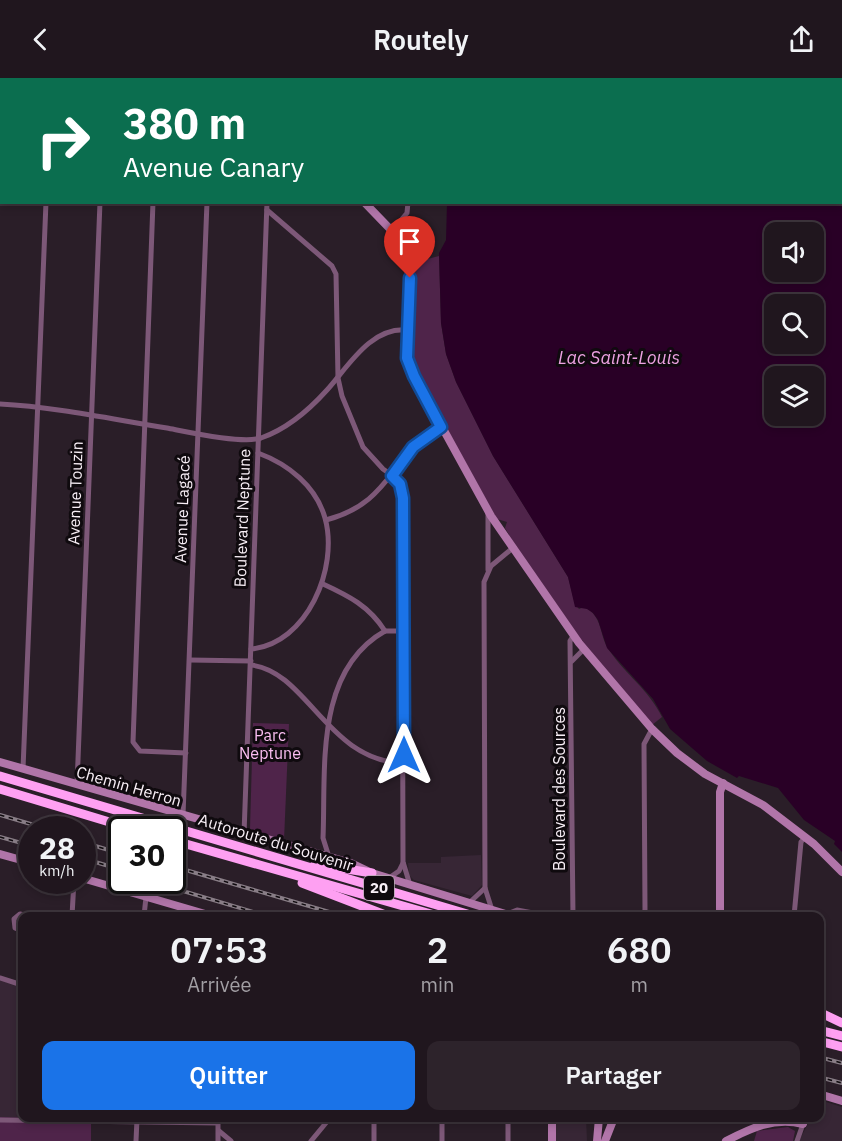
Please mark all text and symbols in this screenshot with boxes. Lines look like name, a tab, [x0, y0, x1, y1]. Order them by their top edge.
text: Routely	[373, 22, 469, 57]
icon: back	[24, 23, 57, 56]
icon: share	[785, 23, 818, 56]
text: 380 m	[123, 96, 246, 151]
icon: right	[24, 102, 102, 180]
text: Avenue Canary	[123, 149, 304, 184]
pin	[384, 216, 435, 278]
map controls	[764, 222, 824, 426]
button: sound	[764, 222, 824, 282]
icon: arrive	[393, 225, 426, 258]
button: search	[764, 294, 824, 354]
water label: Lac Saint-Louis	[558, 346, 680, 369]
button: layers	[764, 366, 824, 426]
street label: Avenue Touzin	[63, 441, 87, 545]
street label: Boulevard Neptune	[230, 448, 254, 588]
street label: Avenue Lagacé	[170, 455, 194, 563]
street label: Boulevard des Sources	[549, 707, 569, 871]
position arrow	[372, 723, 436, 787]
park label: Parc Neptune	[239, 725, 301, 763]
street label: Chemin Herron	[74, 761, 184, 811]
street label: Autoroute du Souvenir	[196, 809, 356, 875]
speed limit sign: 30	[108, 816, 186, 894]
text: 28	[39, 828, 75, 867]
text: km/h	[39, 861, 75, 880]
road number: 20	[364, 876, 394, 900]
text: 07:53	[170, 926, 268, 973]
text: 2	[427, 926, 448, 973]
text: 680	[607, 926, 672, 973]
text: Arrivée	[187, 971, 251, 998]
text: min	[421, 971, 454, 998]
text: m	[630, 971, 648, 998]
button: Quitter	[42, 1041, 415, 1110]
button: Partager	[427, 1041, 800, 1110]

